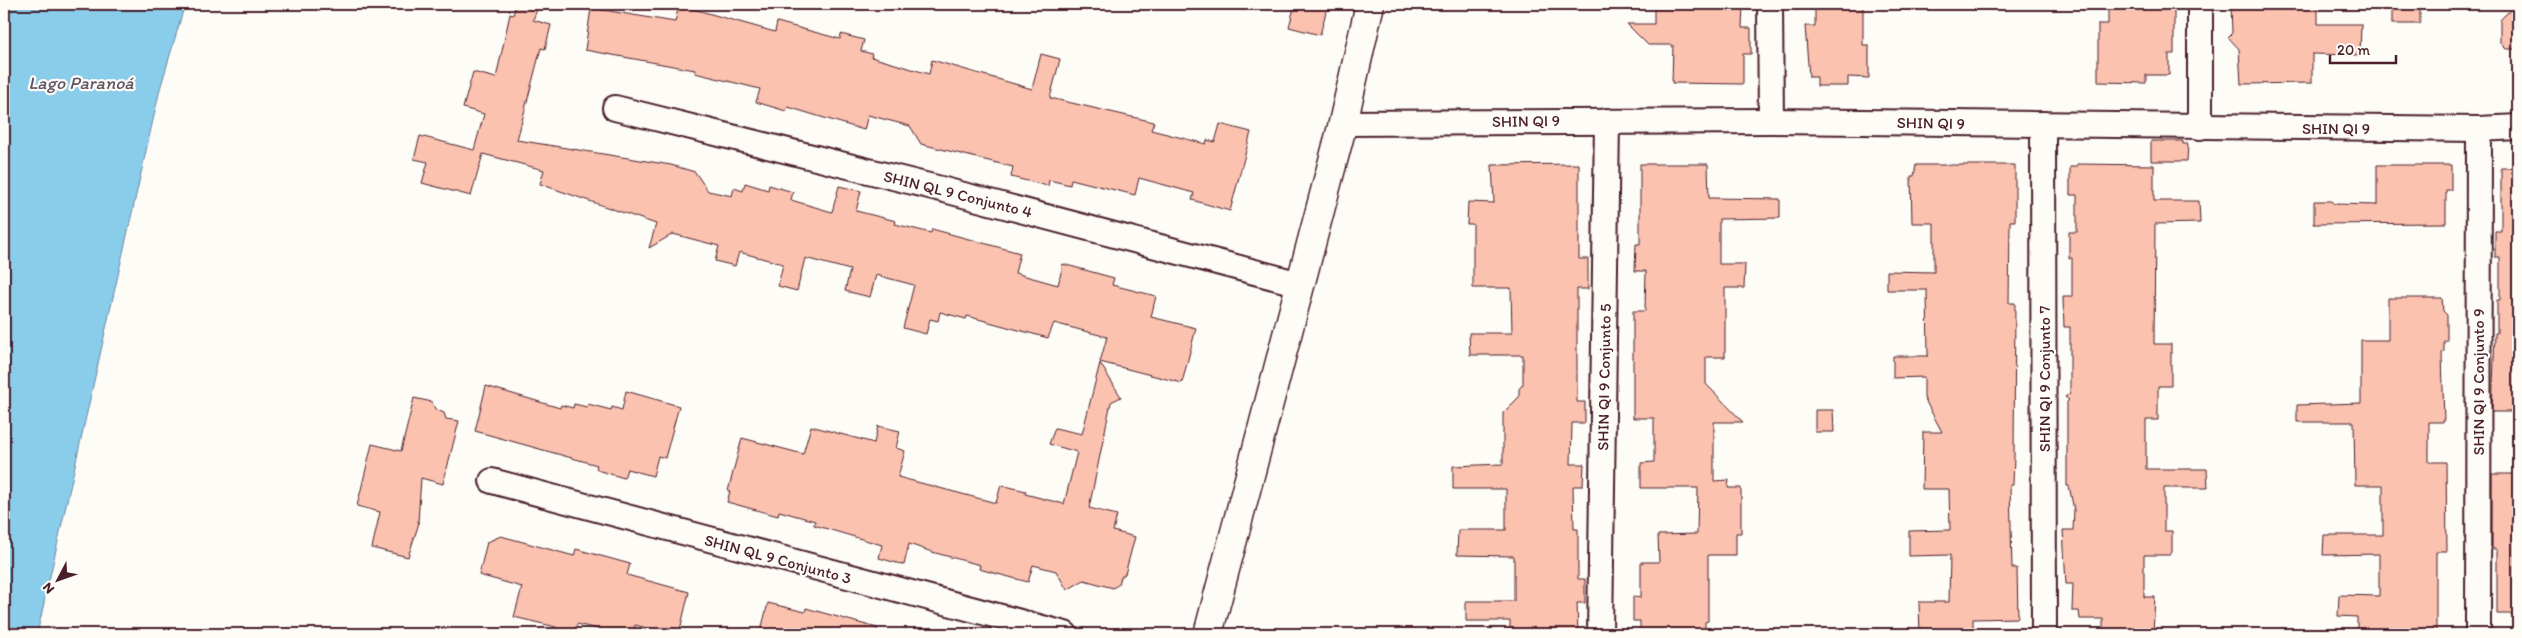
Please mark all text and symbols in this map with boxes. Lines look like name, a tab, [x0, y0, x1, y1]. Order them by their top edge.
scale bar	[2330, 32, 2396, 64]
text: 20 m	[2337, 41, 2371, 59]
water label: Lago Paranoá	[28, 72, 134, 94]
street label: SHIN QI 9	[1492, 111, 1560, 131]
street label: SHIN QI 9	[1897, 113, 1965, 133]
street label: SHIN QI 9	[2302, 119, 2370, 138]
street label: SHIN QL 9 Conjunto 4	[882, 166, 1035, 222]
street label: SHIN QI 9 Conjunto 5	[1593, 303, 1615, 451]
street label: SHIN QI 9 Conjunto 7	[2035, 306, 2054, 452]
street label: SHIN QI 9 Conjunto 9	[2469, 308, 2488, 456]
street label: SHIN QL 9 Conjunto 3	[702, 530, 854, 588]
north arrow	[32, 556, 82, 606]
text: N	[39, 579, 58, 597]

